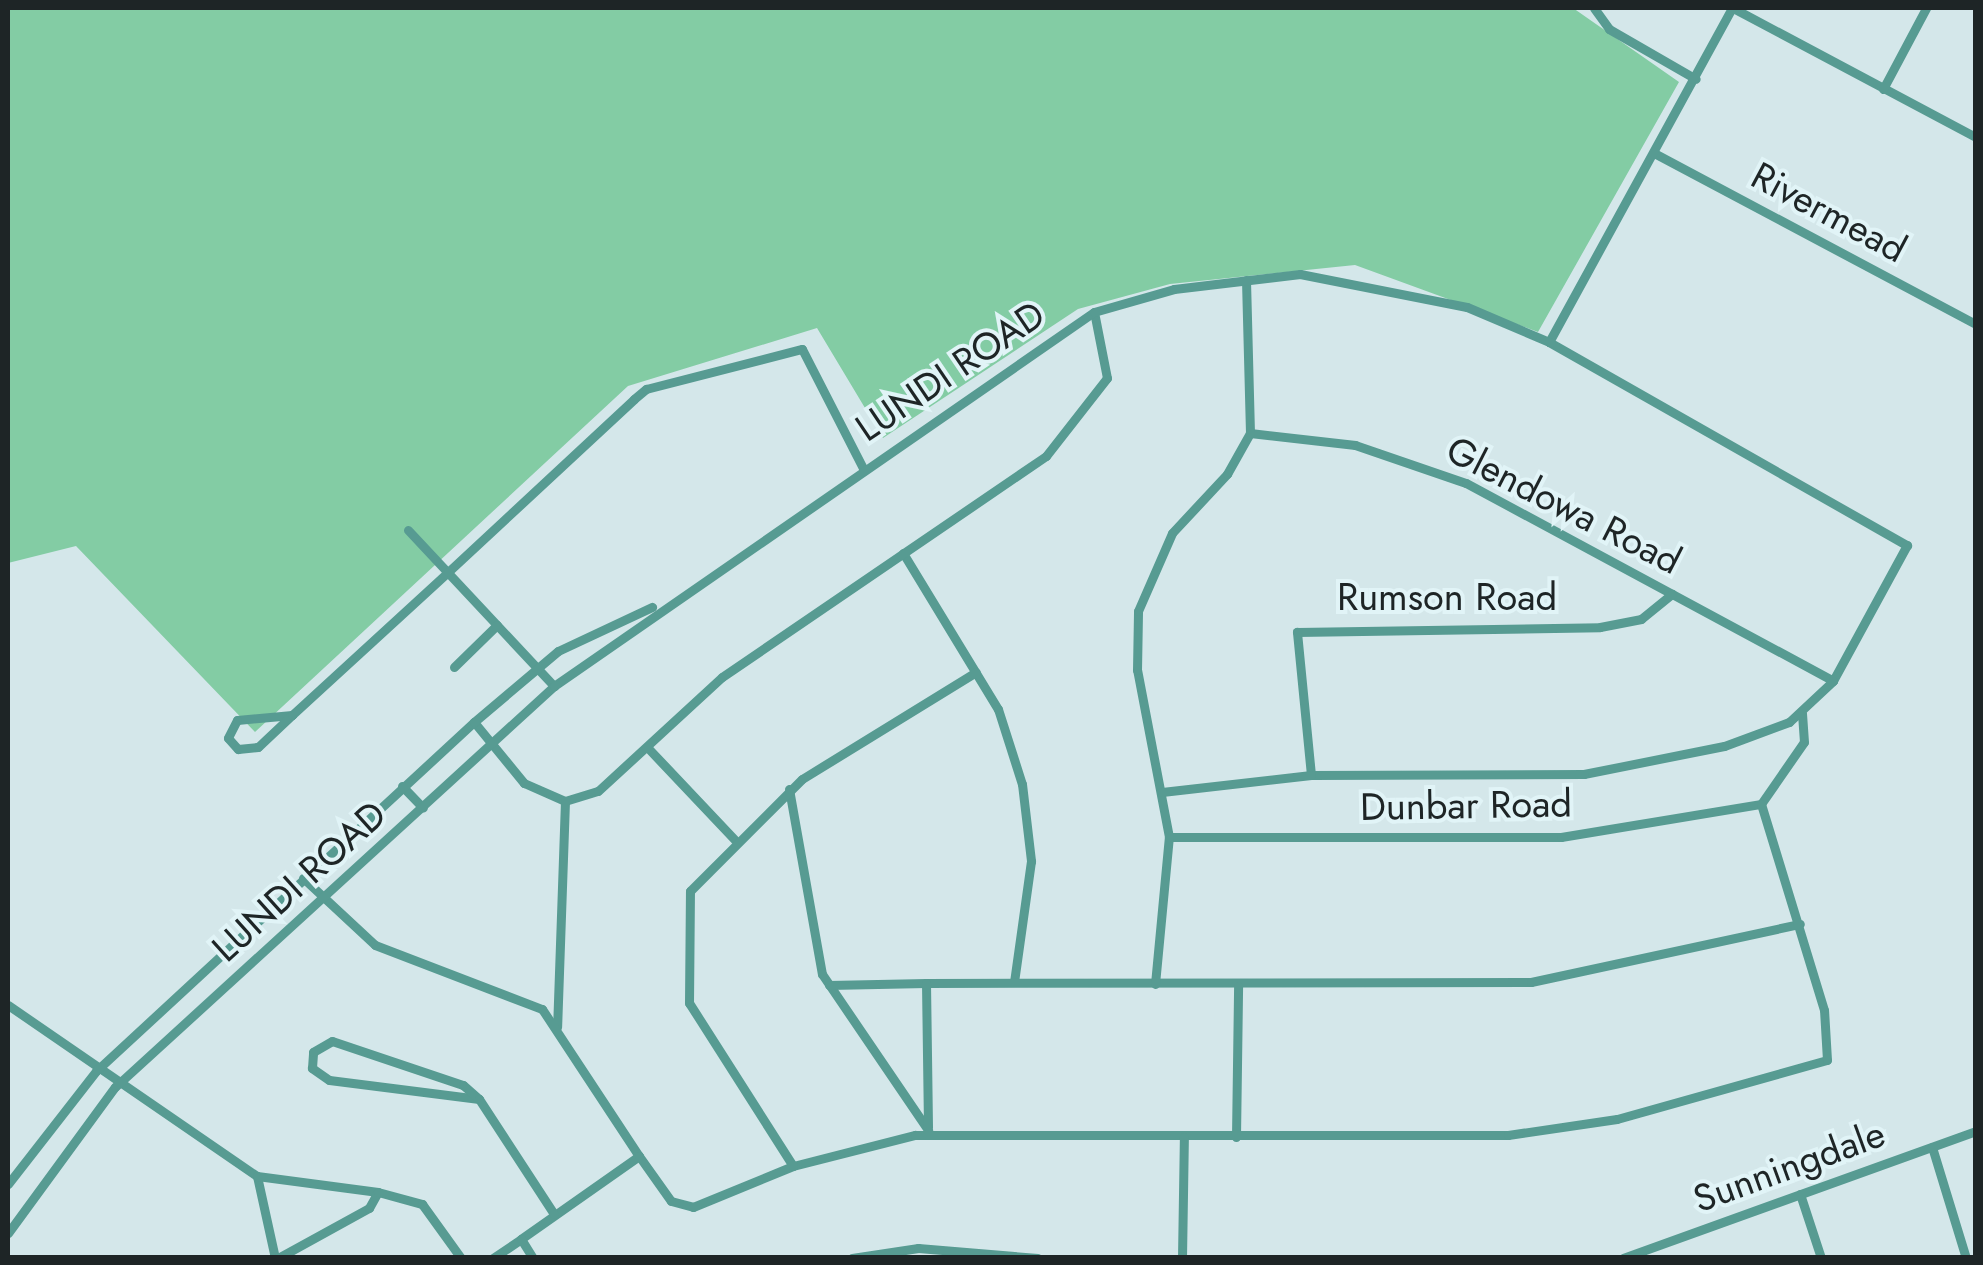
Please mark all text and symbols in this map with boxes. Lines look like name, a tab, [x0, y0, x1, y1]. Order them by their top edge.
street label: Rivermead	[1744, 152, 1914, 272]
street label: LUNDI ROAD	[847, 291, 1053, 451]
street label: Glendowa Road	[1439, 426, 1689, 584]
street label: Rumson Road	[1337, 574, 1557, 620]
street label: Dunbar Road	[1360, 780, 1572, 830]
street label: LUNDI ROAD	[203, 791, 395, 971]
street label: Sunningdale	[1687, 1110, 1891, 1222]

